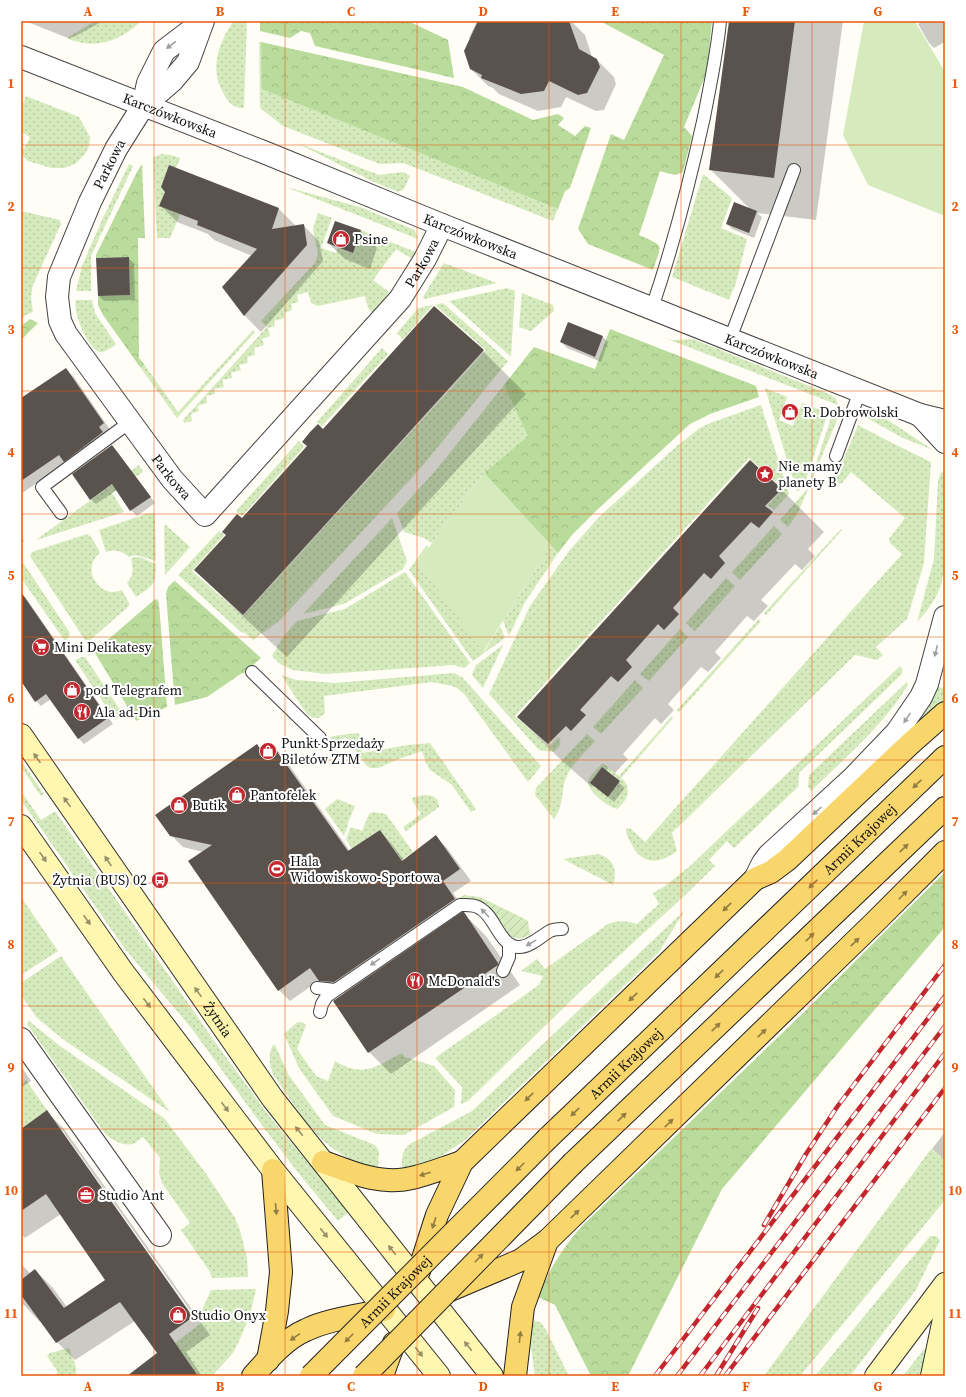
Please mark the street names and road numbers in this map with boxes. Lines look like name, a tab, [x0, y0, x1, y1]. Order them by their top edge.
street label: Karczówkowska	[120, 88, 221, 143]
street label: Parkowa	[88, 135, 131, 192]
street label: Karczówkowska	[420, 208, 521, 264]
street label: Parkowa	[400, 234, 444, 291]
street label: Karczówkowska	[722, 328, 822, 384]
street label: Parkowa	[147, 450, 197, 505]
street label: Armii Krajowej	[818, 799, 901, 879]
street label: Żytnia	[199, 998, 238, 1042]
street label: Armii Krajowej	[585, 1023, 667, 1104]
street label: Armii Krajowej	[354, 1251, 436, 1332]

